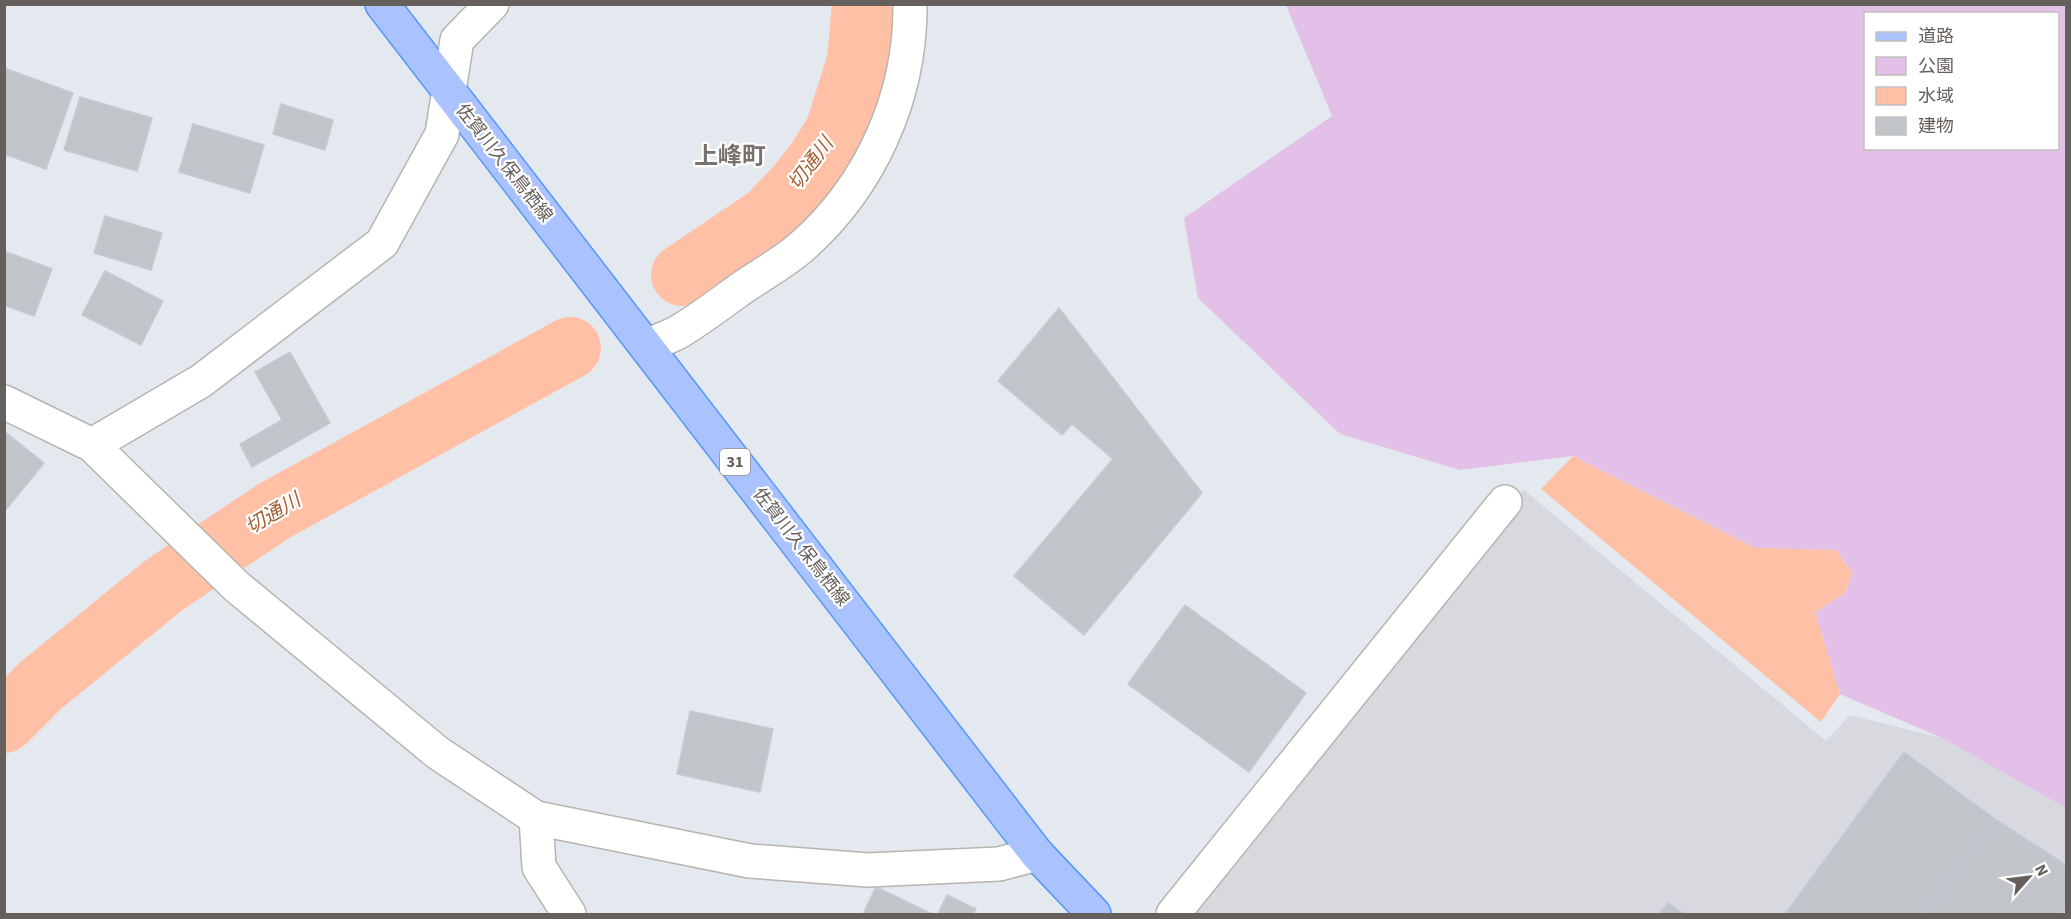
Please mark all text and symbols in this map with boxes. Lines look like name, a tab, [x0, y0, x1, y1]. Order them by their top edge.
legend	[1864, 12, 2059, 150]
text: 道路	[1918, 24, 1954, 49]
text: 公園	[1918, 54, 1954, 79]
text: 水域	[1918, 84, 1954, 109]
street label: 佐賀川久保鳥栖線	[450, 99, 558, 227]
text: 建物	[1918, 114, 1954, 139]
water label: 切通川	[782, 130, 841, 196]
district label: 上峰町	[694, 139, 766, 174]
road number: 31	[720, 449, 750, 475]
street label: 佐賀川久保鳥栖線	[747, 483, 855, 611]
water label: 切通川	[240, 486, 308, 541]
north arrow	[1999, 847, 2059, 907]
text: N	[2029, 861, 2054, 880]

